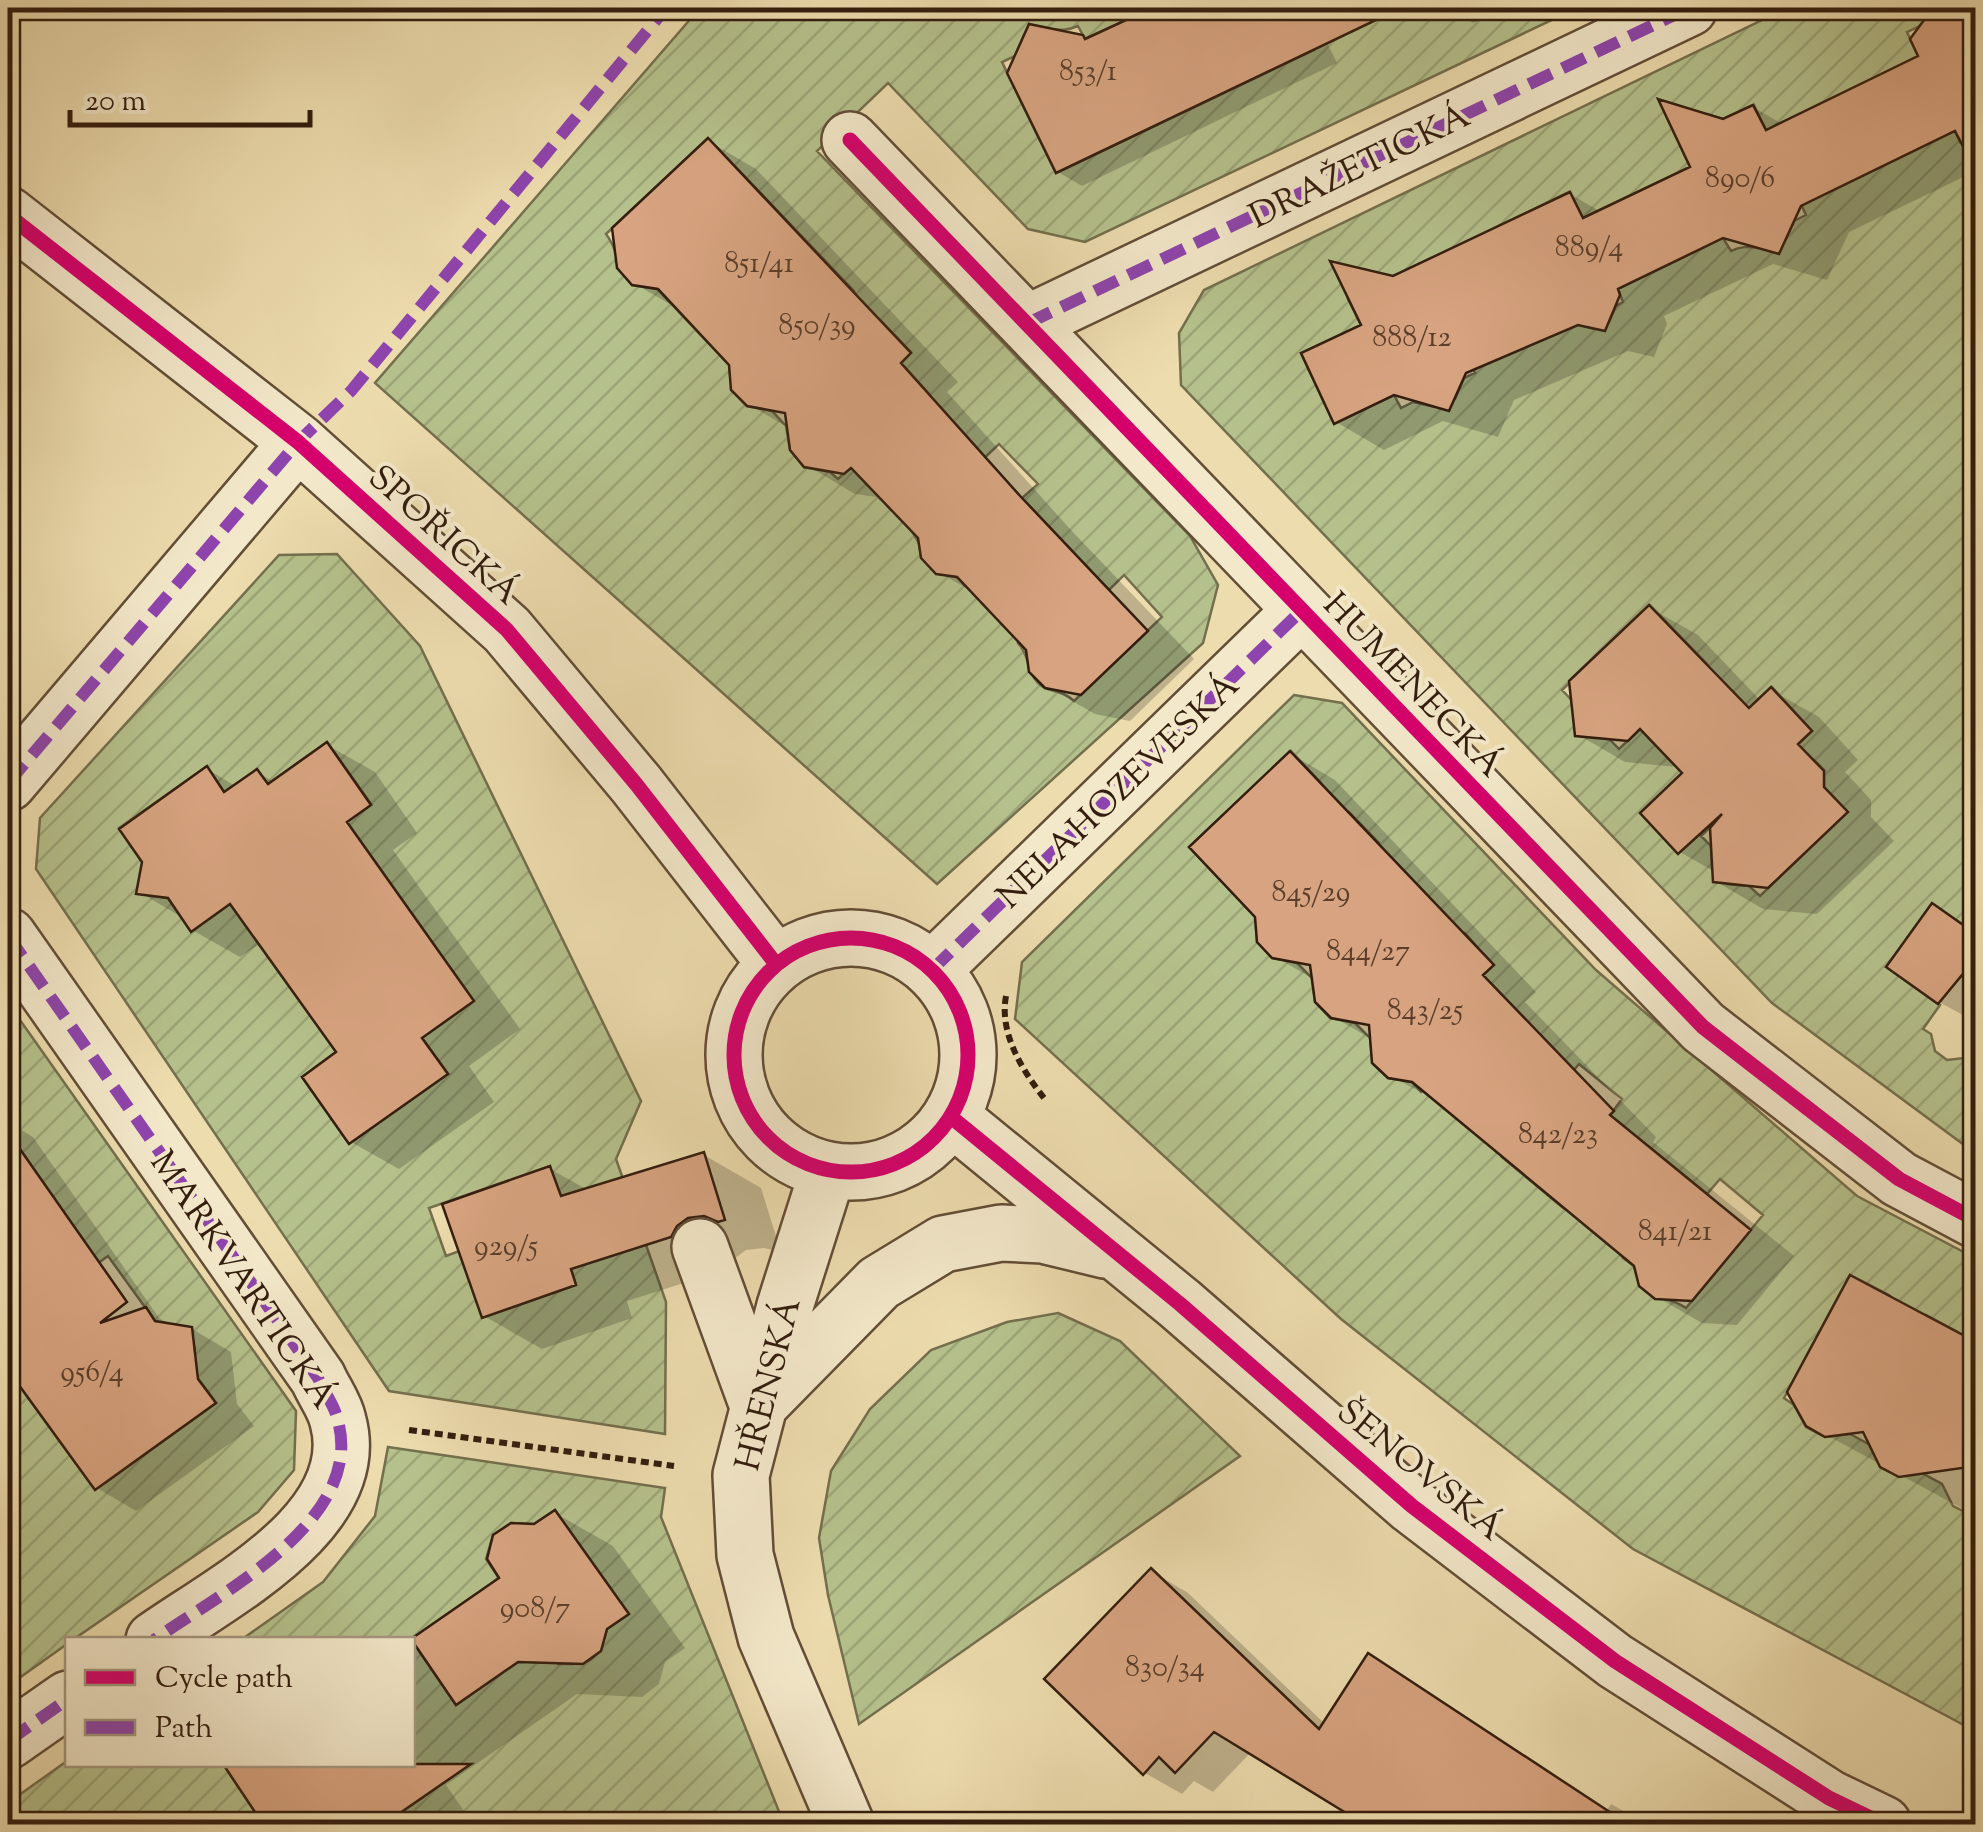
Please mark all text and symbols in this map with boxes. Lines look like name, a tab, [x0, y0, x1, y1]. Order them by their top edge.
house number: 853/1	[1059, 51, 1117, 94]
scale bar	[70, 65, 310, 127]
text: 20 m	[85, 81, 146, 124]
street label: DRAŽETICKÁ	[1241, 93, 1480, 244]
house number: 890/6	[1705, 158, 1775, 201]
house number: 889/4	[1555, 227, 1623, 270]
house number: 851/41	[724, 243, 794, 286]
house number: 850/39	[778, 305, 856, 348]
house number: 888/12	[1372, 317, 1452, 360]
street label: SPOŘICKÁ	[355, 454, 530, 619]
street label: HUMENECKÁ	[1310, 582, 1513, 791]
street label: NELAHOZEVESKÁ	[986, 663, 1253, 922]
house number: 845/29	[1272, 872, 1350, 915]
house number: 844/27	[1326, 931, 1410, 974]
house number: 843/25	[1387, 990, 1463, 1033]
house number: 842/23	[1518, 1114, 1598, 1157]
street label: MARKVARTICKÁ	[135, 1141, 347, 1420]
house number: 841/21	[1638, 1211, 1712, 1254]
house number: 929/5	[474, 1226, 538, 1269]
street label: HŘENSKÁ	[724, 1293, 816, 1477]
house number: 956/4	[60, 1352, 124, 1395]
street label: ŠENOVSKÁ	[1325, 1389, 1513, 1555]
house number: 908/7	[500, 1588, 570, 1631]
legend	[65, 1637, 415, 1767]
house number: 830/34	[1125, 1647, 1205, 1690]
text: Cycle path	[155, 1658, 293, 1701]
text: Path	[155, 1708, 213, 1751]

